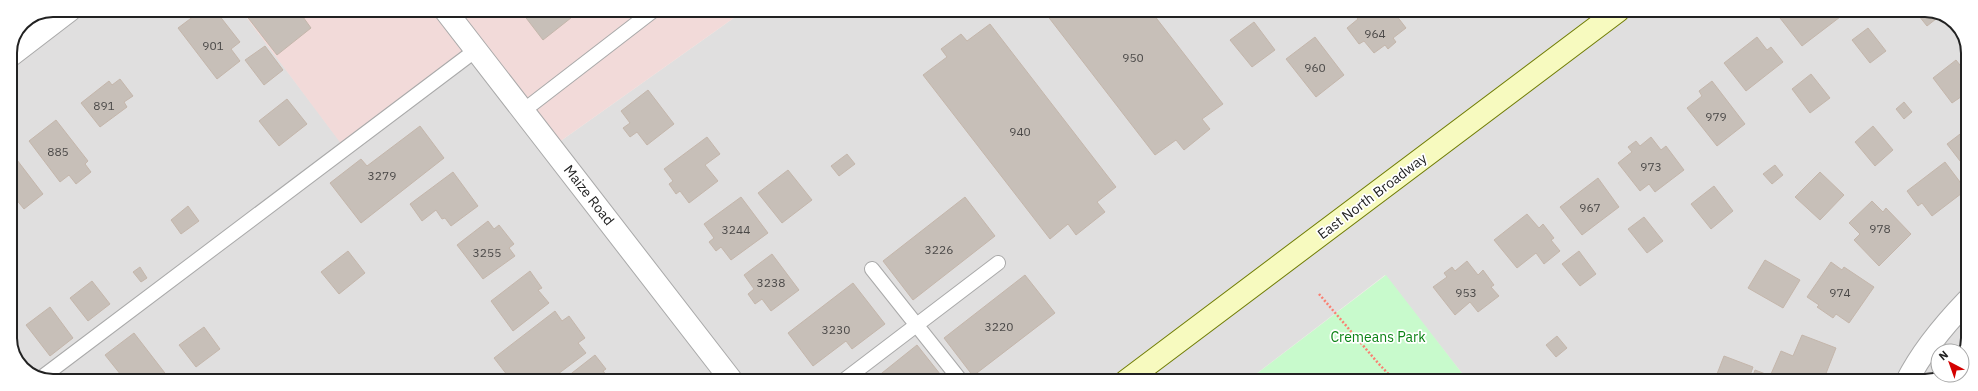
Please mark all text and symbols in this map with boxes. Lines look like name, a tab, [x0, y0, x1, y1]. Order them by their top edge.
house number: 964	[1364, 26, 1386, 41]
house number: 901	[202, 38, 224, 53]
house number: 950	[1122, 50, 1144, 65]
house number: 960	[1304, 60, 1326, 75]
house number: 891	[93, 98, 115, 113]
house number: 979	[1705, 109, 1727, 124]
house number: 940	[1009, 124, 1031, 139]
house number: 885	[47, 144, 69, 159]
street label: East North Broadway	[1314, 149, 1430, 243]
house number: 973	[1640, 159, 1662, 174]
street label: Maize Road	[560, 161, 618, 229]
house number: 3279	[368, 168, 396, 183]
house number: 967	[1579, 200, 1601, 215]
house number: 978	[1869, 221, 1891, 236]
house number: 3244	[722, 222, 750, 237]
house number: 3226	[925, 242, 953, 257]
house number: 3255	[473, 245, 501, 260]
house number: 3238	[757, 275, 785, 290]
house number: 953	[1455, 285, 1477, 300]
house number: 974	[1829, 285, 1851, 300]
house number: 3220	[985, 319, 1013, 334]
house number: 3230	[822, 322, 850, 337]
park label: Cremeans Park	[1330, 328, 1426, 346]
north arrow	[1930, 343, 1970, 383]
text: N	[1936, 348, 1951, 363]

